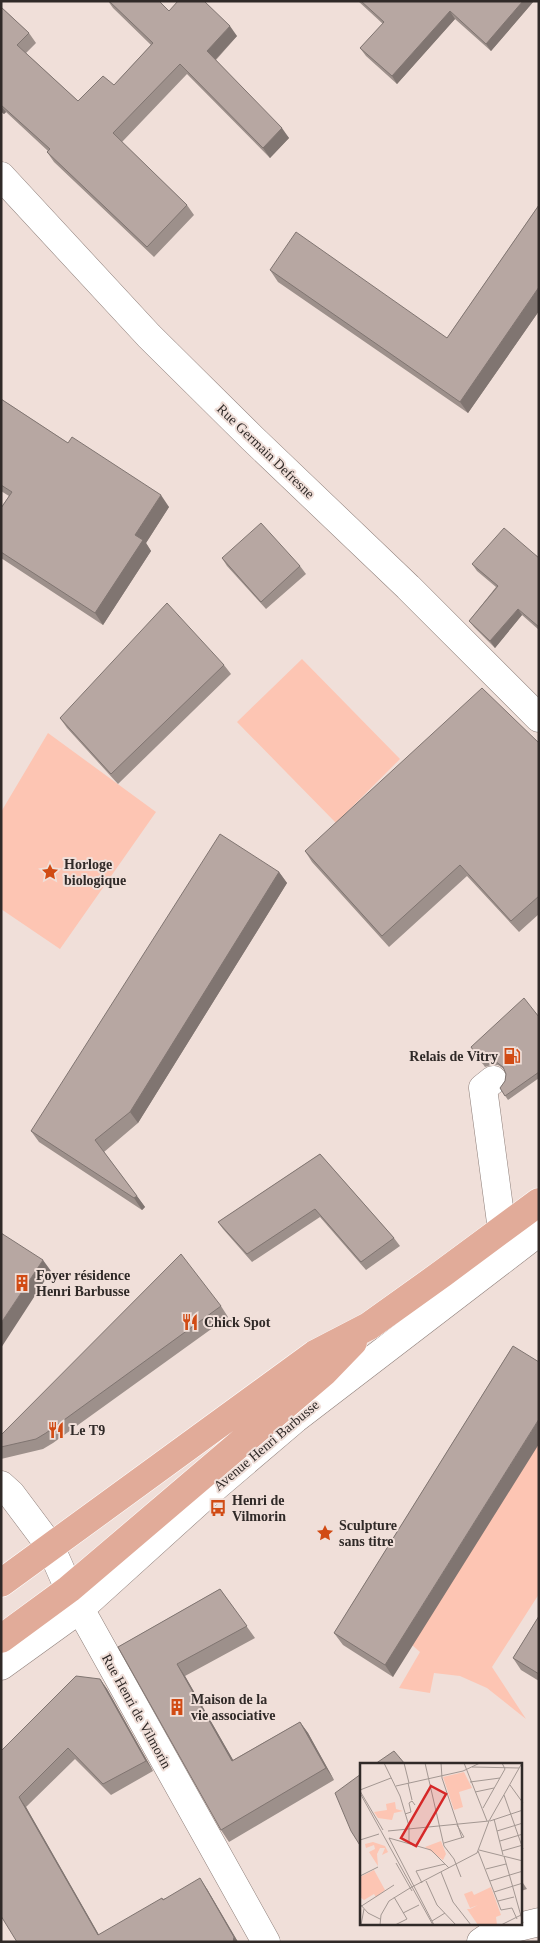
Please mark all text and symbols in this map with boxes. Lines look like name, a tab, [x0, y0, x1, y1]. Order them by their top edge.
street label: Rue Germain Defresne	[214, 401, 317, 502]
place label: Horloge biologique	[64, 857, 126, 888]
place icon: Horloge biologique	[40, 862, 60, 882]
fuel station icon: Relais de Vitry	[502, 1046, 522, 1066]
place label: Relais de Vitry	[409, 1049, 498, 1064]
place label: Foyer résidence Henri Barbusse	[36, 1268, 130, 1299]
building icon: Foyer résidence Henri Barbusse	[12, 1273, 32, 1293]
restaurant icon: Chick Spot	[180, 1312, 200, 1332]
place label: Chick Spot	[204, 1315, 271, 1330]
street label: Avenue Henri Barbusse	[211, 1397, 322, 1494]
restaurant icon: Le T9	[46, 1420, 66, 1440]
place label: Le T9	[70, 1423, 105, 1438]
place label: Henri de Vilmorin	[232, 1493, 286, 1524]
bus stop icon: Henri de Vilmorin	[208, 1498, 228, 1518]
place label: Sculpture sans titre	[339, 1518, 397, 1549]
place icon: Sculpture sans titre	[315, 1523, 335, 1543]
street label: Rue Henri de Vilmorin	[99, 1651, 174, 1771]
place label: Maison de la vie associative	[191, 1692, 275, 1723]
building icon: Maison de la vie associative	[167, 1697, 187, 1717]
inset map	[360, 1763, 522, 1926]

